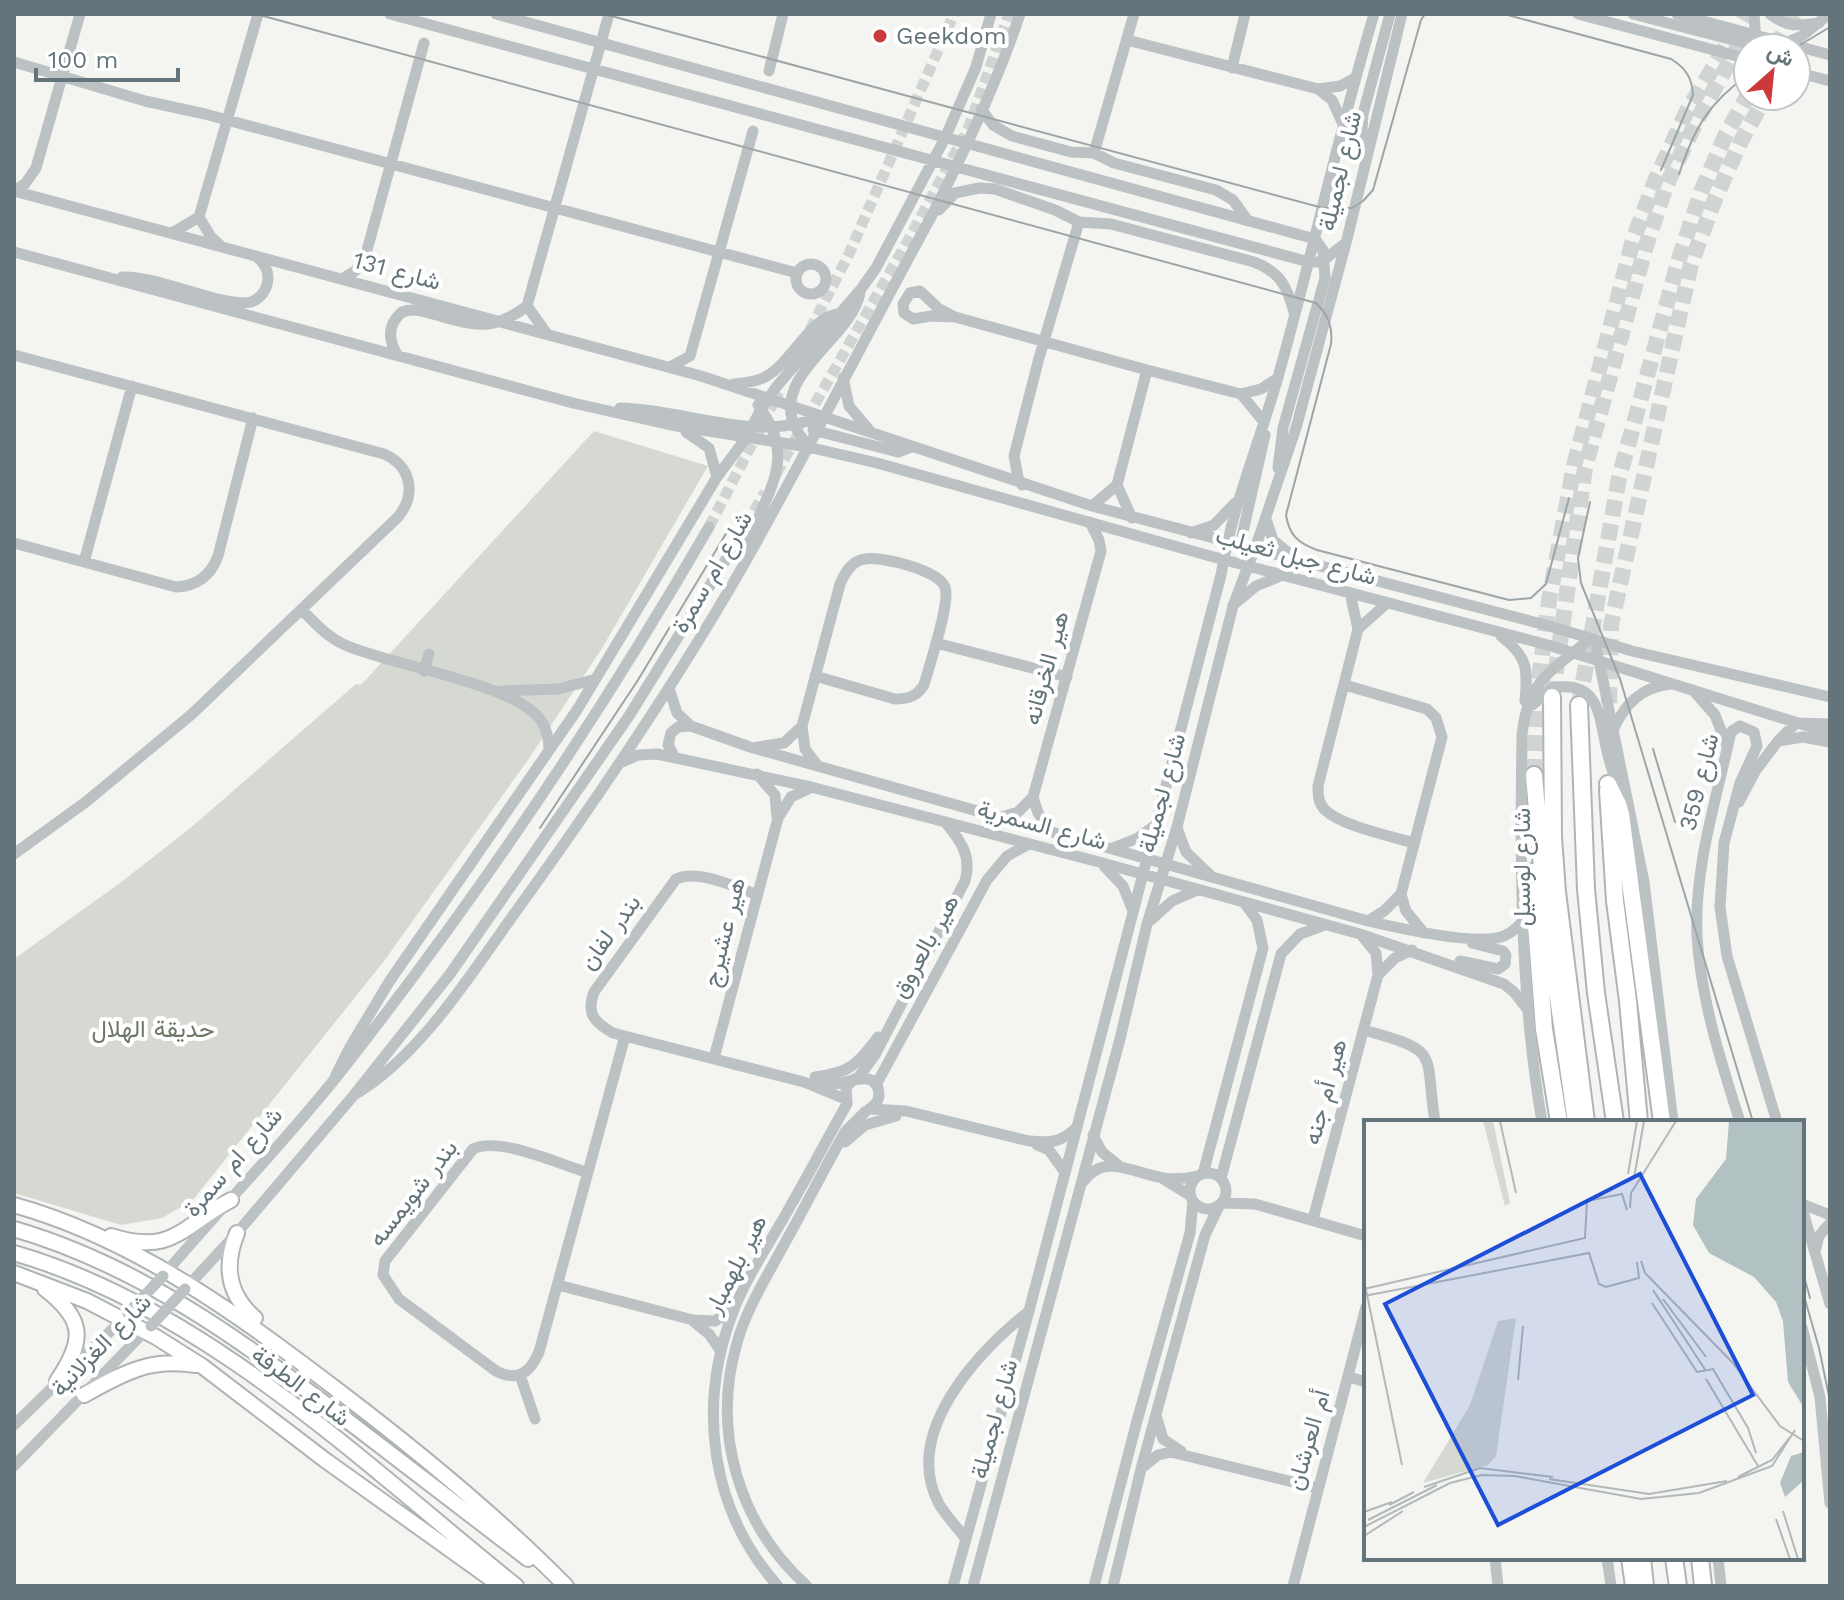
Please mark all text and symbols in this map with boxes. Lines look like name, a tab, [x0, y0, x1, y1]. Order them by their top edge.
place label: Geekdom	[896, 22, 1007, 50]
marker: Geekdom	[871, 27, 889, 45]
scale bar	[36, 32, 178, 82]
north arrow	[1732, 32, 1812, 112]
text: ش	[1763, 37, 1798, 73]
text: 100 m	[48, 46, 118, 74]
street label: شارع لجميلة	[1313, 108, 1369, 234]
street label: شارع 131	[350, 246, 444, 298]
street label: شارع ام سمرة	[666, 506, 760, 639]
street label: شارع جبل ثعيلب	[1212, 521, 1379, 593]
street label: هير الخرقانه	[1017, 608, 1076, 728]
street label: شارع لجميلة	[1133, 730, 1193, 856]
street label: شارع 359	[1673, 730, 1727, 834]
street label: شارع السمرية	[974, 794, 1109, 858]
street label: شارع لوسيل	[1508, 808, 1538, 926]
street label: هير عشيرج	[697, 875, 753, 990]
street label: بندر لفان	[573, 889, 647, 975]
street label: هير بالعروق	[885, 889, 966, 1003]
park label: حديقة الهلال	[91, 1015, 215, 1044]
street label: هير أم جنه	[1297, 1036, 1354, 1148]
street label: شارع ام سمرة	[178, 1102, 290, 1224]
inset map	[1364, 1120, 1804, 1560]
street label: بندر شويمسه	[363, 1134, 464, 1253]
street label: هير بلهمبار	[699, 1210, 774, 1319]
street label: شارع الغزلانية	[45, 1288, 158, 1404]
street label: شارع الطرفة	[245, 1340, 356, 1434]
street label: شارع لجميلة	[965, 1356, 1025, 1482]
street label: أم العرشان	[1280, 1386, 1338, 1494]

